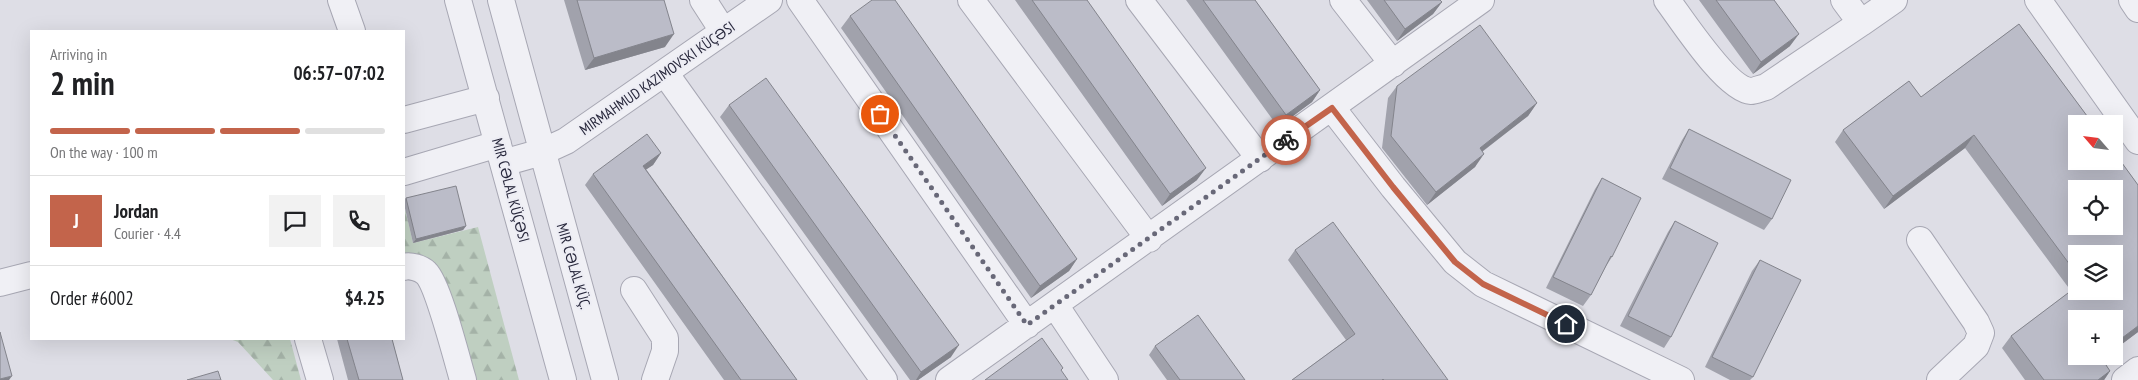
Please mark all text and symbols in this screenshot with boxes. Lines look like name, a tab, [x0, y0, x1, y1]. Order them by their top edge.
street label: MIRMAHMUD KAZIMOVSKI KÜÇƏSI	[576, 17, 738, 139]
text: Arriving in	[50, 44, 107, 64]
text: 06:57–07:02	[293, 61, 385, 85]
text: 2 min	[50, 62, 115, 104]
pin	[859, 93, 901, 135]
icon: bag	[866, 100, 894, 128]
courier	[1261, 115, 1311, 165]
north arrow	[2068, 115, 2122, 170]
map controls	[2068, 115, 2123, 365]
icon: bike	[1272, 126, 1300, 154]
street label: MIR CƏLAL KÜÇƏSI	[488, 136, 534, 244]
text: On the way · 100 m	[50, 142, 158, 162]
button: locate	[2068, 180, 2123, 235]
button: chat	[269, 195, 321, 247]
button: phone	[333, 195, 385, 247]
text: Jordan	[114, 199, 158, 223]
text: J	[73, 209, 79, 233]
street label: MIR CƏLAL KÜÇ.	[553, 221, 595, 312]
text: Courier · 4.4	[114, 223, 181, 243]
button: layers	[2068, 245, 2123, 300]
text: Order #6002	[50, 286, 134, 310]
text: $4.25	[345, 286, 385, 310]
pin	[1545, 303, 1587, 345]
icon: home	[1552, 310, 1580, 338]
button: +	[2068, 310, 2123, 365]

